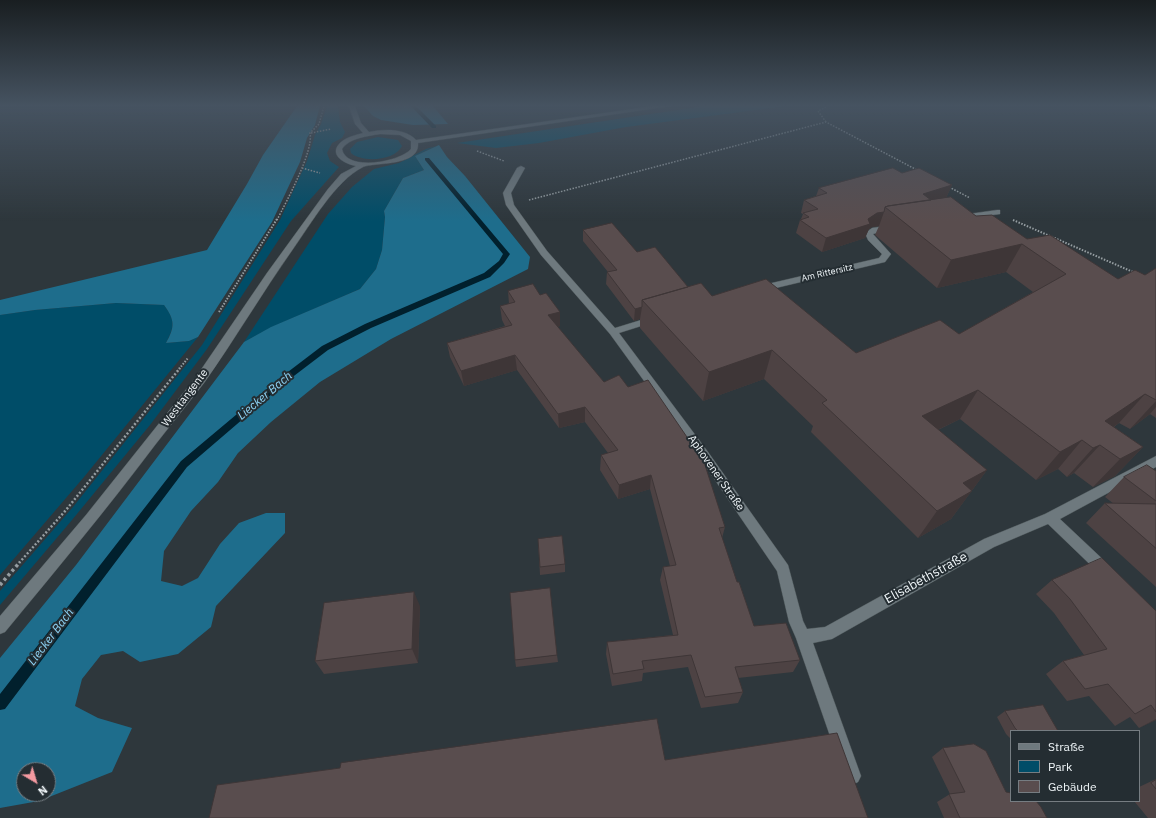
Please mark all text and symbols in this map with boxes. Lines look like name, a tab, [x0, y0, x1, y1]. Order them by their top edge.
street label: Am Rittersitz	[800, 262, 854, 284]
street label: Westtangente	[159, 367, 211, 429]
water label: Liecker Bach	[235, 369, 295, 423]
street label: Aphovener Straße	[685, 433, 747, 513]
street label: Elisabethstraße	[882, 549, 970, 607]
water label: Liecker Bach	[25, 606, 77, 668]
legend	[1010, 730, 1140, 802]
text: Straße	[1048, 739, 1084, 754]
text: Park	[1048, 759, 1072, 774]
north arrow	[16, 762, 56, 802]
text: Gebäude	[1048, 779, 1097, 794]
text: N	[35, 783, 50, 799]

